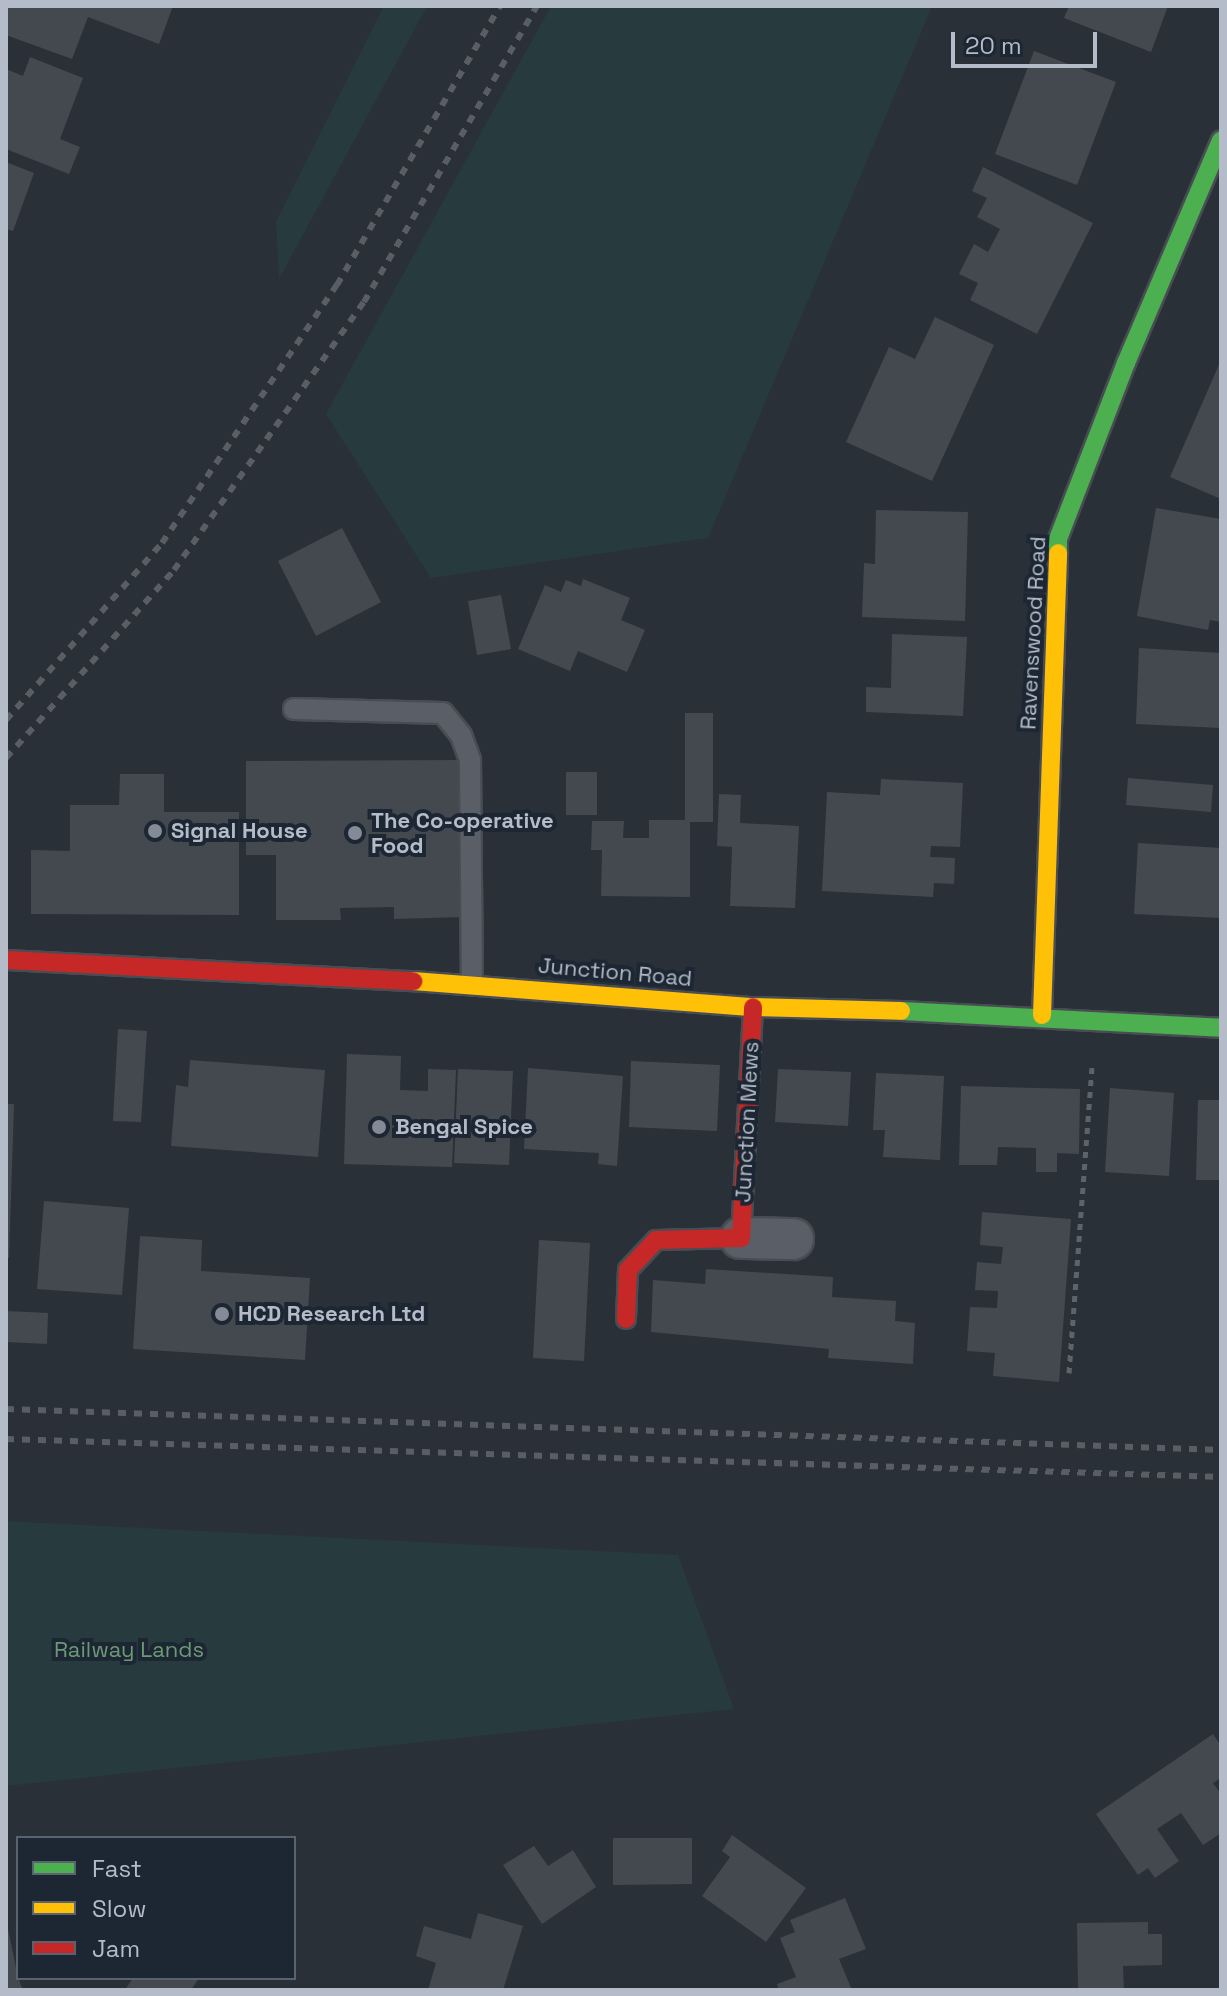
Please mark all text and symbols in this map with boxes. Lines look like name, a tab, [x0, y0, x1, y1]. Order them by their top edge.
scale bar	[955, 16, 1101, 66]
text: 20 m	[965, 30, 1022, 61]
street label: Ravenswood Road	[1015, 536, 1051, 730]
place label: The Co-operative Food	[371, 807, 554, 858]
place label: Signal House	[171, 818, 308, 844]
marker: Signal House	[146, 822, 164, 840]
marker: The Co-operative Food	[346, 824, 364, 842]
street label: Junction Road	[537, 952, 693, 992]
street label: Junction Mews	[730, 1041, 764, 1203]
place label: Bengal Spice	[395, 1114, 533, 1140]
marker: Bengal Spice	[370, 1118, 388, 1136]
place label: HCD Research Ltd	[238, 1301, 425, 1327]
marker: HCD Research Ltd	[213, 1305, 231, 1323]
park label: Railway Lands	[54, 1637, 204, 1663]
legend	[16, 1836, 296, 1980]
text: Fast	[92, 1853, 142, 1884]
text: Slow	[92, 1893, 146, 1924]
text: Jam	[92, 1933, 140, 1964]

